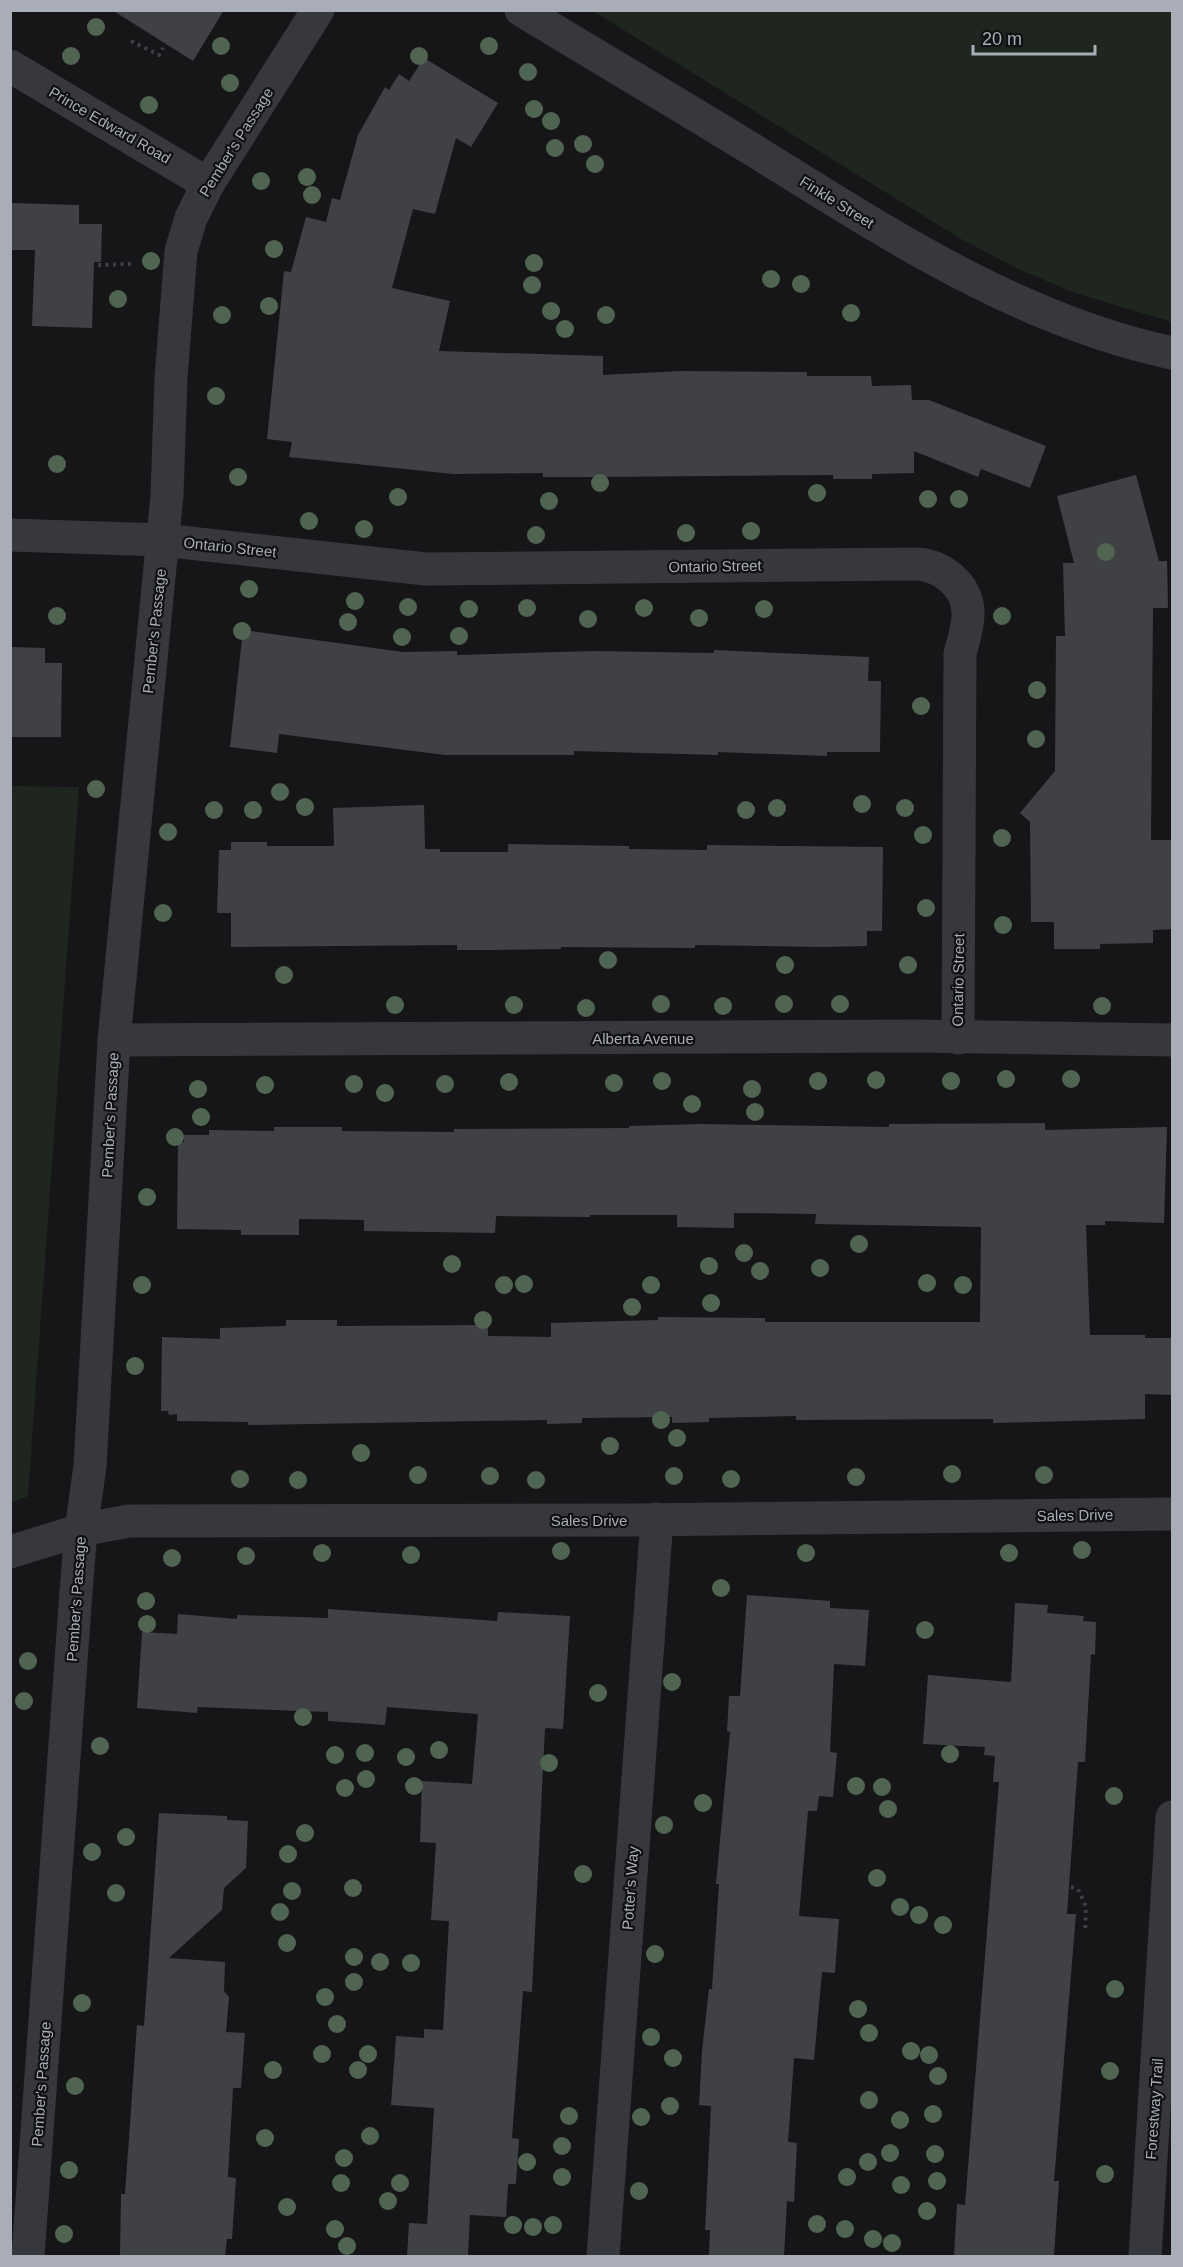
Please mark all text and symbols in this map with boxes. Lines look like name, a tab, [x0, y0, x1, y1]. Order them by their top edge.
scale bar	[973, 18, 1094, 56]
text: 20 m	[982, 29, 1022, 49]
street label: Prince Edward Road	[46, 83, 174, 167]
street label: Pember's Passage	[196, 84, 276, 200]
street label: Finkle Street	[797, 172, 878, 232]
street label: Ontario Street	[183, 534, 278, 560]
street label: Ontario Street	[668, 557, 763, 575]
street label: Pember's Passage	[139, 568, 169, 694]
street label: Ontario Street	[949, 932, 967, 1027]
street label: Alberta Avenue	[592, 1030, 694, 1047]
street label: Pember's Passage	[98, 1052, 122, 1178]
street label: Sales Drive	[1037, 1506, 1113, 1524]
street label: Sales Drive	[551, 1512, 627, 1529]
street label: Pember's Passage	[63, 1536, 89, 1662]
street label: Potter's Way	[619, 1845, 641, 1930]
street label: Pember's Passage	[28, 2021, 54, 2147]
street label: Forestway Trail	[1142, 2058, 1166, 2160]

